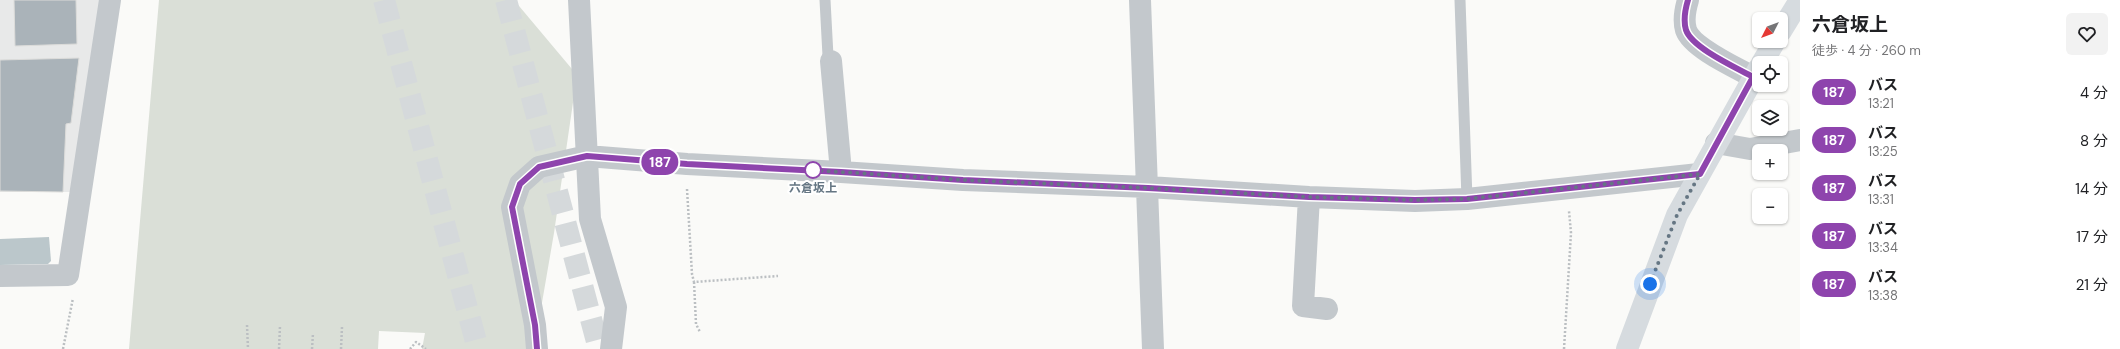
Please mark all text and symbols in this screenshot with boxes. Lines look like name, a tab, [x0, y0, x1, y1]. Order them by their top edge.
north arrow	[1752, 12, 1788, 48]
map controls	[1752, 12, 1788, 224]
text: 六倉坂上	[1812, 12, 1888, 37]
button: heart	[2066, 13, 2108, 55]
text: 徒歩 · 4 分 · 260 m	[1812, 42, 1921, 59]
button: locate	[1752, 56, 1788, 92]
text: バス	[1868, 75, 1898, 95]
text: 187	[1823, 83, 1845, 101]
text: 4 分	[2080, 83, 2108, 103]
text: 13:21	[1868, 95, 1894, 112]
button: layers	[1752, 100, 1788, 136]
text: バス	[1868, 123, 1898, 143]
text: 187	[1823, 131, 1845, 149]
text: 8 分	[2080, 131, 2108, 151]
text: 13:25	[1868, 143, 1898, 160]
button: +	[1752, 144, 1788, 180]
line badge: 187	[637, 149, 683, 175]
text: 187	[649, 153, 671, 171]
marker: 六倉坂上	[804, 161, 822, 179]
text: バス	[1868, 171, 1898, 191]
text: 187	[1823, 179, 1845, 197]
text: 14 分	[2075, 179, 2108, 199]
place label: 六倉坂上	[789, 180, 837, 196]
button: −	[1752, 188, 1788, 224]
text: 13:31	[1868, 191, 1894, 208]
text: バス	[1868, 219, 1898, 239]
text: 187	[1823, 227, 1845, 245]
text: 17 分	[2076, 227, 2108, 247]
text: 13:34	[1868, 239, 1898, 256]
text: バス	[1868, 267, 1898, 287]
your location	[1640, 274, 1660, 294]
text: 187	[1823, 275, 1845, 293]
text: 21 分	[2076, 275, 2108, 295]
text: 13:38	[1868, 287, 1898, 304]

